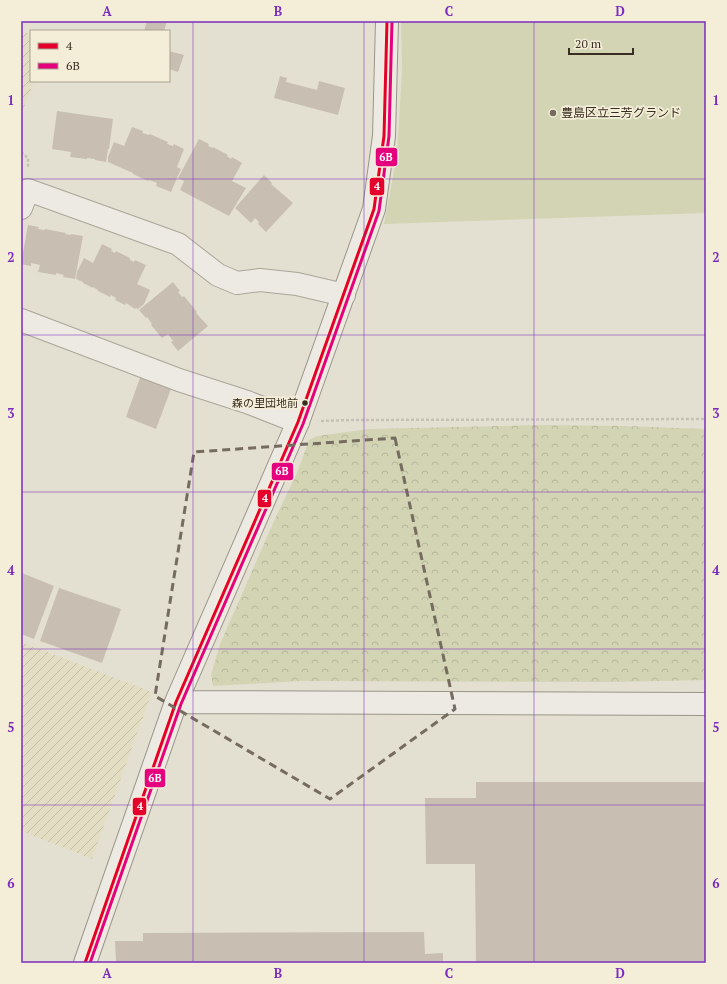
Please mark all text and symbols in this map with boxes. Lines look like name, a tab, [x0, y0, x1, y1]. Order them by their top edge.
text: A	[102, 2, 112, 20]
text: B	[274, 2, 282, 20]
text: C	[445, 2, 453, 20]
text: D	[615, 2, 625, 20]
legend	[30, 30, 170, 82]
scale bar	[569, 30, 633, 56]
text: 20 m	[575, 36, 602, 51]
text: 4	[66, 38, 73, 53]
text: 6B	[66, 58, 80, 73]
text: 1	[7, 91, 15, 109]
text: 1	[712, 91, 720, 109]
place label: 豊島区立三芳グランド	[561, 105, 681, 120]
marker: 豊島区立三芳グランド	[548, 108, 558, 118]
line badge: 6B	[375, 147, 398, 167]
text: 6B	[379, 150, 393, 164]
line badge: 4	[369, 177, 385, 196]
text: 4	[374, 179, 381, 193]
text: 2	[7, 248, 15, 266]
text: 2	[712, 248, 720, 266]
place label: 森の里団地前	[232, 396, 298, 410]
marker: 森の里団地前	[300, 398, 310, 408]
text: 3	[7, 404, 15, 422]
text: 3	[712, 404, 720, 422]
line badge: 6B	[271, 462, 294, 481]
text: 6B	[275, 464, 289, 478]
line badge: 4	[257, 489, 272, 508]
text: 4	[262, 491, 269, 505]
text: 4	[7, 561, 15, 579]
text: 4	[712, 561, 720, 579]
text: 5	[7, 718, 15, 736]
text: 5	[712, 718, 720, 736]
line badge: 6B	[144, 768, 166, 788]
text: 6B	[148, 771, 162, 785]
line badge: 4	[132, 797, 147, 816]
text: 4	[137, 799, 144, 813]
text: 6	[7, 874, 15, 892]
text: 6	[712, 874, 720, 892]
text: A	[102, 964, 112, 982]
text: B	[274, 964, 282, 982]
text: C	[445, 964, 453, 982]
text: D	[615, 964, 625, 982]

